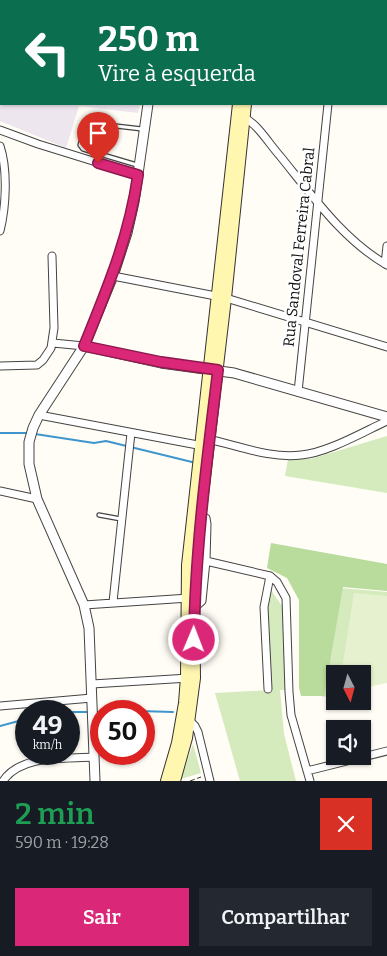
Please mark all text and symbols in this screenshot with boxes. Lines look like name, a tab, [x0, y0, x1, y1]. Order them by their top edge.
text: 250 m	[98, 18, 199, 60]
icon: left	[15, 20, 80, 85]
text: Vire à esquerda	[98, 60, 256, 87]
pin	[77, 112, 119, 163]
icon: arrive	[84, 119, 112, 147]
street label: Rua Sandoval Ferreira Cabral	[280, 146, 318, 348]
position arrow	[167, 613, 219, 665]
north arrow	[326, 665, 371, 710]
map controls	[326, 665, 371, 765]
speed limit sign: 50	[90, 700, 155, 765]
text: 49	[32, 711, 63, 741]
button: sound	[326, 720, 371, 765]
text: km/h	[33, 738, 62, 752]
text: 2 min	[15, 796, 94, 832]
button: close	[320, 798, 372, 850]
text: 590 m · 19:28	[15, 833, 109, 852]
button: Sair	[15, 888, 189, 946]
button: Compartilhar	[199, 888, 372, 946]

